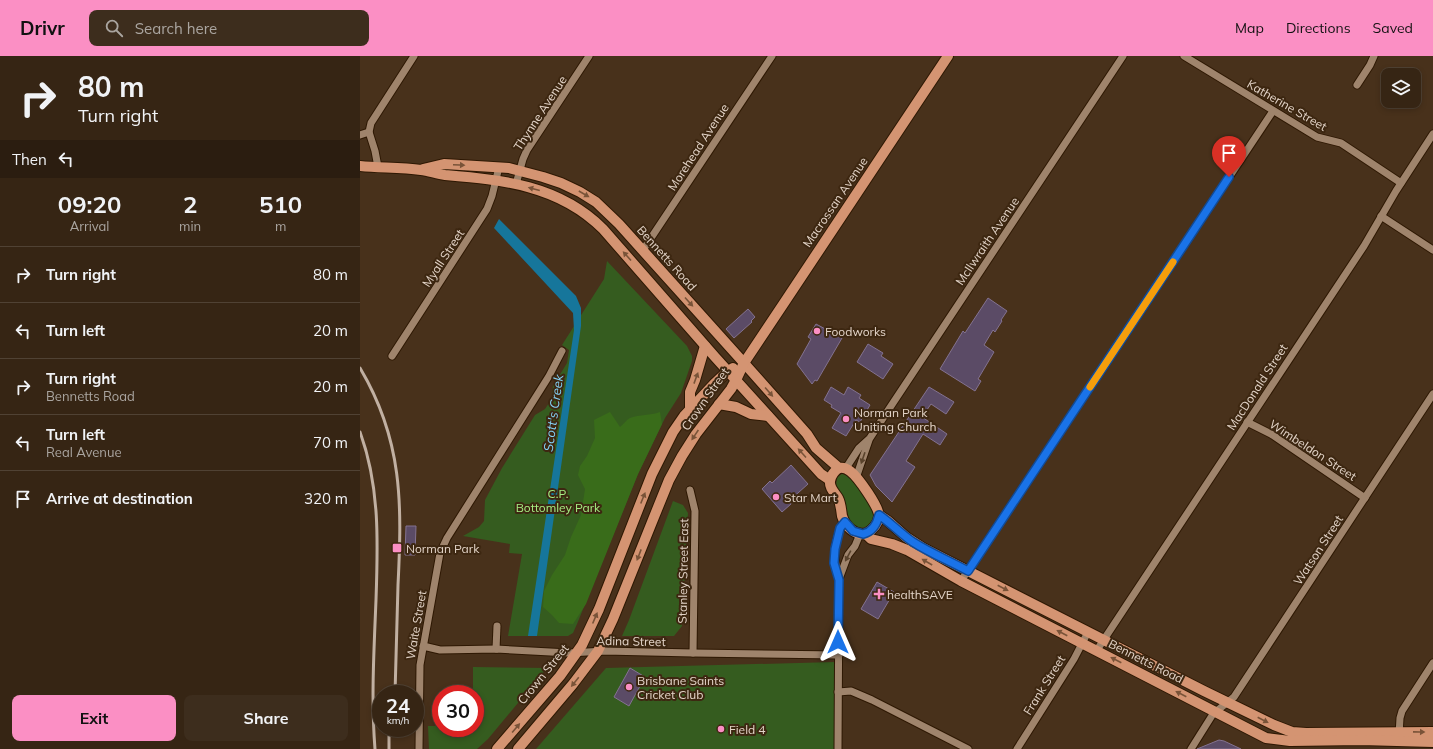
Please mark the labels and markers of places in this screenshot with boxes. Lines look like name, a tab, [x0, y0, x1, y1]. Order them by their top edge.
pin	[1212, 136, 1246, 177]
place label: Foodworks	[825, 324, 886, 339]
marker: Foodworks	[812, 326, 822, 336]
place label: Norman Park Uniting Church	[854, 405, 937, 434]
marker: Norman Park Uniting Church	[841, 414, 851, 424]
place label: Star Mart	[784, 490, 837, 505]
marker: Star Mart	[771, 492, 781, 502]
place label: Norman Park	[406, 541, 480, 556]
marker: Norman Park	[391, 542, 403, 554]
place label: healthSAVE	[887, 587, 953, 602]
marker: healthSAVE	[874, 589, 884, 599]
place label: Brisbane Saints Cricket Club	[637, 673, 724, 702]
marker: Brisbane Saints Cricket Club	[624, 682, 634, 692]
place label: Field 4	[729, 722, 766, 737]
marker: Field 4	[716, 724, 726, 734]

